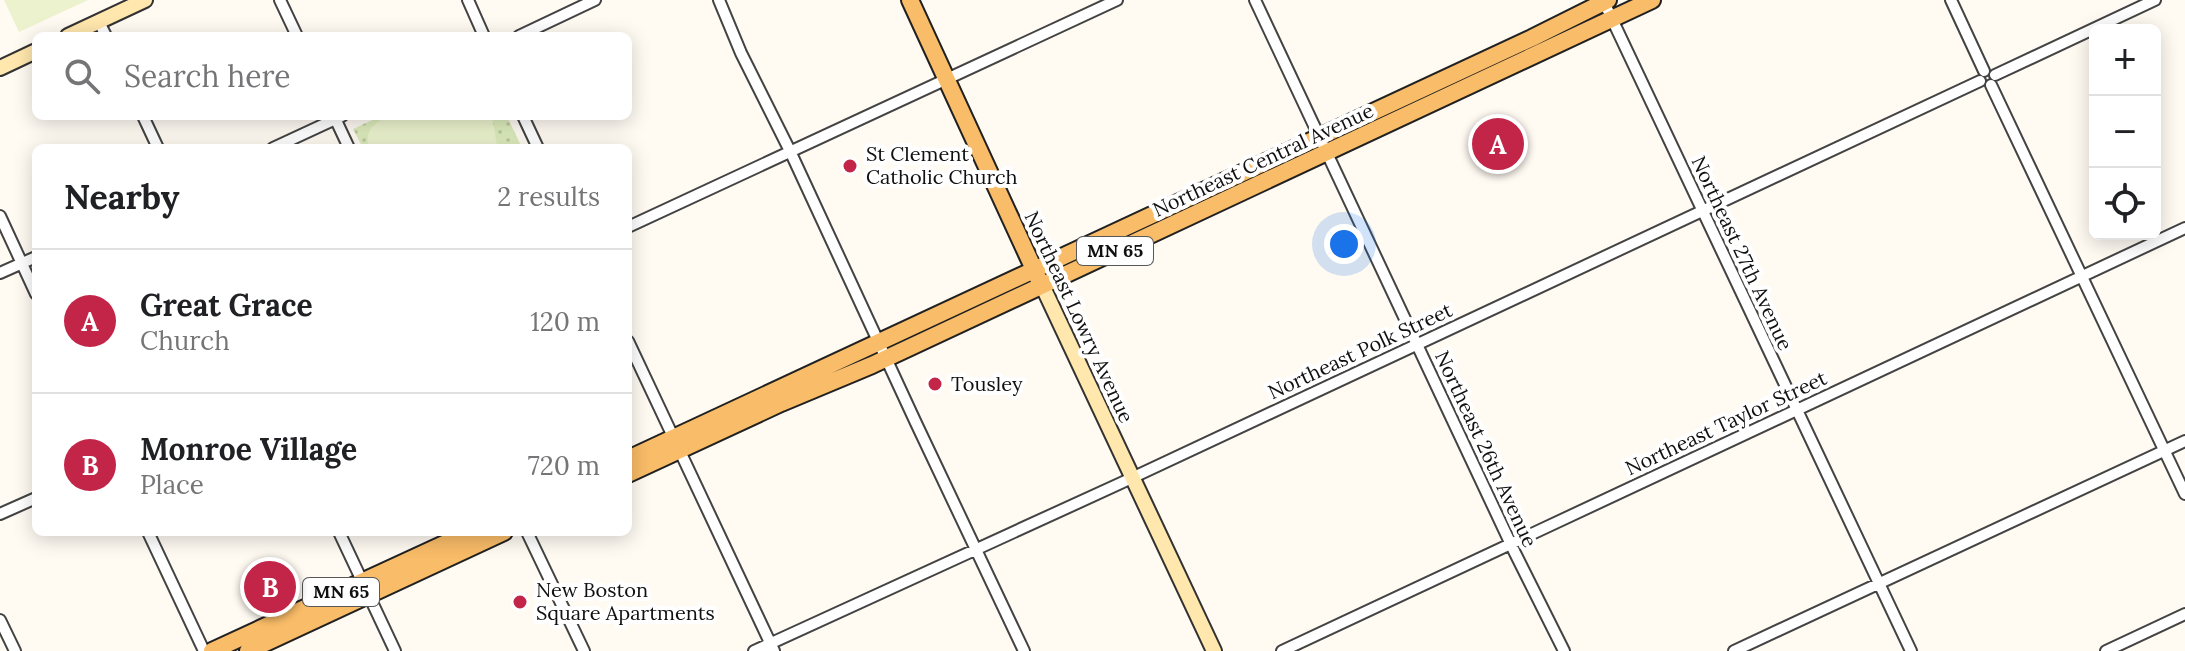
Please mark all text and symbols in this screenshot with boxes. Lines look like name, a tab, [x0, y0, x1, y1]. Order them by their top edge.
map controls	[2089, 24, 2161, 240]
button: +	[2089, 24, 2161, 96]
search box	[32, 32, 632, 120]
icon: search	[60, 54, 104, 98]
text: Search here	[124, 57, 291, 95]
button: −	[2089, 96, 2161, 168]
street label: Northeast Central Avenue	[1148, 97, 1377, 222]
pin: A	[1472, 114, 1524, 174]
place label: St Clement Catholic Church	[866, 141, 1018, 189]
street label: Northeast 27th Avenue	[1686, 152, 1799, 354]
marker: St Clement Catholic Church	[841, 157, 859, 175]
button: locate	[2089, 168, 2161, 240]
text: Nearby	[64, 175, 180, 218]
text: 2 results	[497, 180, 600, 213]
street label: Northeast Lowry Avenue	[1019, 207, 1140, 427]
your location	[1324, 224, 1364, 264]
road number: MN 65	[1077, 237, 1153, 265]
text: Great Grace	[140, 286, 313, 324]
street label: Northeast Polk Street	[1264, 297, 1456, 404]
text: A	[81, 305, 99, 338]
text: 120 m	[530, 305, 600, 338]
text: Church	[140, 324, 230, 357]
street label: Northeast 26th Avenue	[1430, 347, 1543, 551]
street label: Northeast Taylor Street	[1621, 365, 1831, 480]
place label: Tousley	[951, 371, 1023, 396]
marker: Tousley	[926, 375, 944, 393]
text: Monroe Village	[140, 430, 357, 468]
text: B	[81, 449, 99, 482]
text: 720 m	[528, 449, 600, 482]
text: Place	[140, 468, 204, 501]
pin: B	[244, 557, 296, 617]
place label: New Boston Square Apartments	[536, 577, 715, 625]
road number: MN 65	[303, 578, 379, 606]
marker: New Boston Square Apartments	[511, 593, 529, 611]

